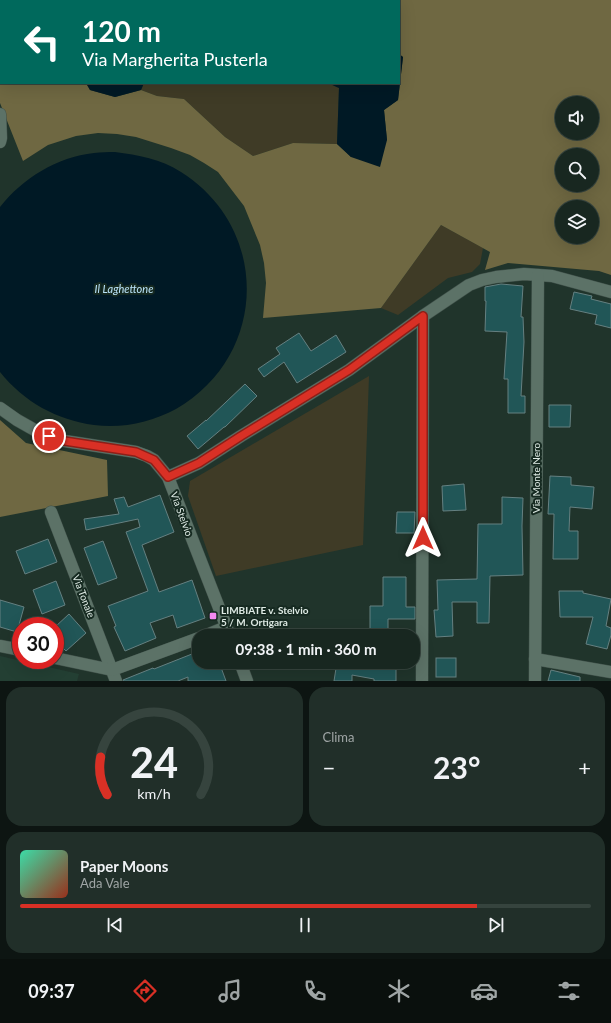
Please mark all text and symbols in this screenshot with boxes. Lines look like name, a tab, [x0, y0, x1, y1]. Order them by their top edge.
text: 120 m	[82, 14, 161, 48]
icon: left	[16, 16, 68, 68]
text: Via Margherita Pusterla	[82, 48, 268, 70]
map controls	[555, 96, 599, 244]
button: sound	[555, 96, 599, 140]
button: search	[555, 148, 599, 192]
button: layers	[555, 200, 599, 244]
water label: Il Laghettone	[95, 282, 153, 295]
pin	[32, 419, 66, 453]
icon: arrive	[38, 425, 60, 447]
street label: Via Monte Nero	[530, 443, 542, 513]
street label: Via Stelvio	[168, 490, 196, 538]
position arrow	[402, 517, 444, 559]
street label: Via Tonale	[70, 573, 98, 619]
place label: LIMBIATE v. Stelvio 5 / M. Ortigara	[221, 604, 309, 628]
marker: LIMBIATE v. Stelvio 5 / M. Ortigara	[208, 611, 218, 621]
speed limit sign: 30	[12, 617, 64, 669]
text: 09:38 · 1 min · 360 m	[236, 640, 376, 658]
text: Clima	[323, 729, 355, 745]
text: 24	[130, 736, 178, 786]
text: 23°	[433, 749, 480, 785]
text: −	[323, 754, 335, 781]
text: +	[578, 754, 591, 781]
text: km/h	[138, 784, 171, 801]
text: Paper Moons	[80, 857, 168, 875]
text: Ada Vale	[80, 875, 130, 891]
icon: previous	[104, 914, 126, 936]
icon: pause	[294, 914, 316, 936]
icon: next	[485, 914, 507, 936]
icon: directions	[131, 977, 159, 1005]
icon: music	[216, 977, 244, 1005]
icon: phone	[301, 977, 329, 1005]
icon: climate	[385, 977, 413, 1005]
icon: car	[470, 977, 498, 1005]
icon: filters	[555, 977, 583, 1005]
text: 09:37	[28, 980, 75, 1002]

